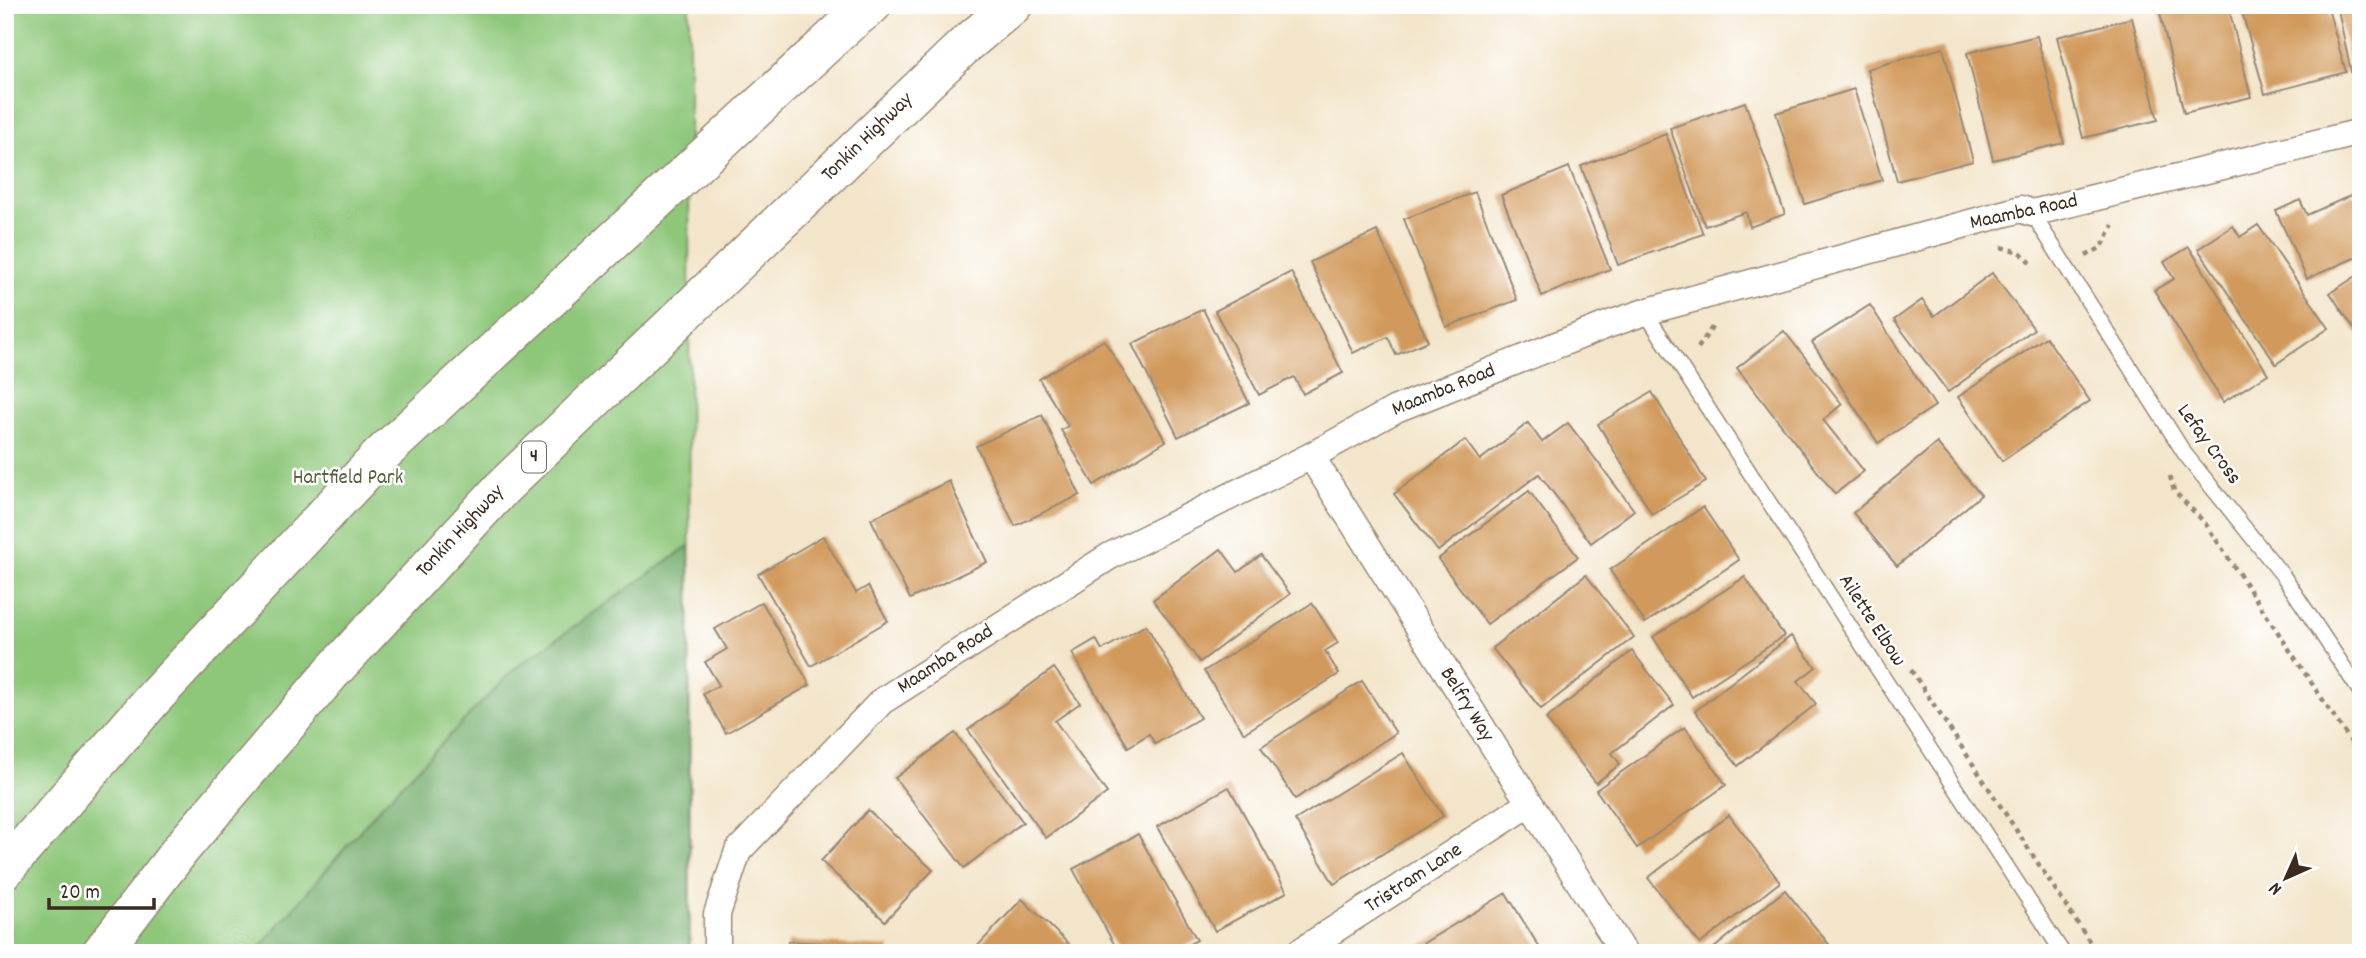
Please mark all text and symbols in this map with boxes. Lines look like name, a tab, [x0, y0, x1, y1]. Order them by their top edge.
street label: Tonkin Highway	[815, 86, 921, 190]
street label: Maamba Road	[1967, 187, 2081, 239]
street label: Maamba Road	[1388, 357, 1500, 425]
street label: Lefay Cross	[2168, 398, 2248, 492]
road number: 4	[522, 442, 546, 472]
park label: Hartfield Park	[293, 464, 403, 494]
street label: Tonkin Highway	[410, 478, 512, 585]
street label: Ailette Elbow	[1830, 569, 1912, 673]
street label: Maamba Road	[892, 618, 1000, 702]
street label: Belfry Way	[1431, 662, 1501, 749]
street label: Tristram Lane	[1359, 836, 1469, 922]
north arrow	[2250, 842, 2320, 912]
scale bar	[49, 867, 154, 911]
text: N	[2264, 875, 2289, 900]
text: 20 m	[60, 879, 100, 909]

